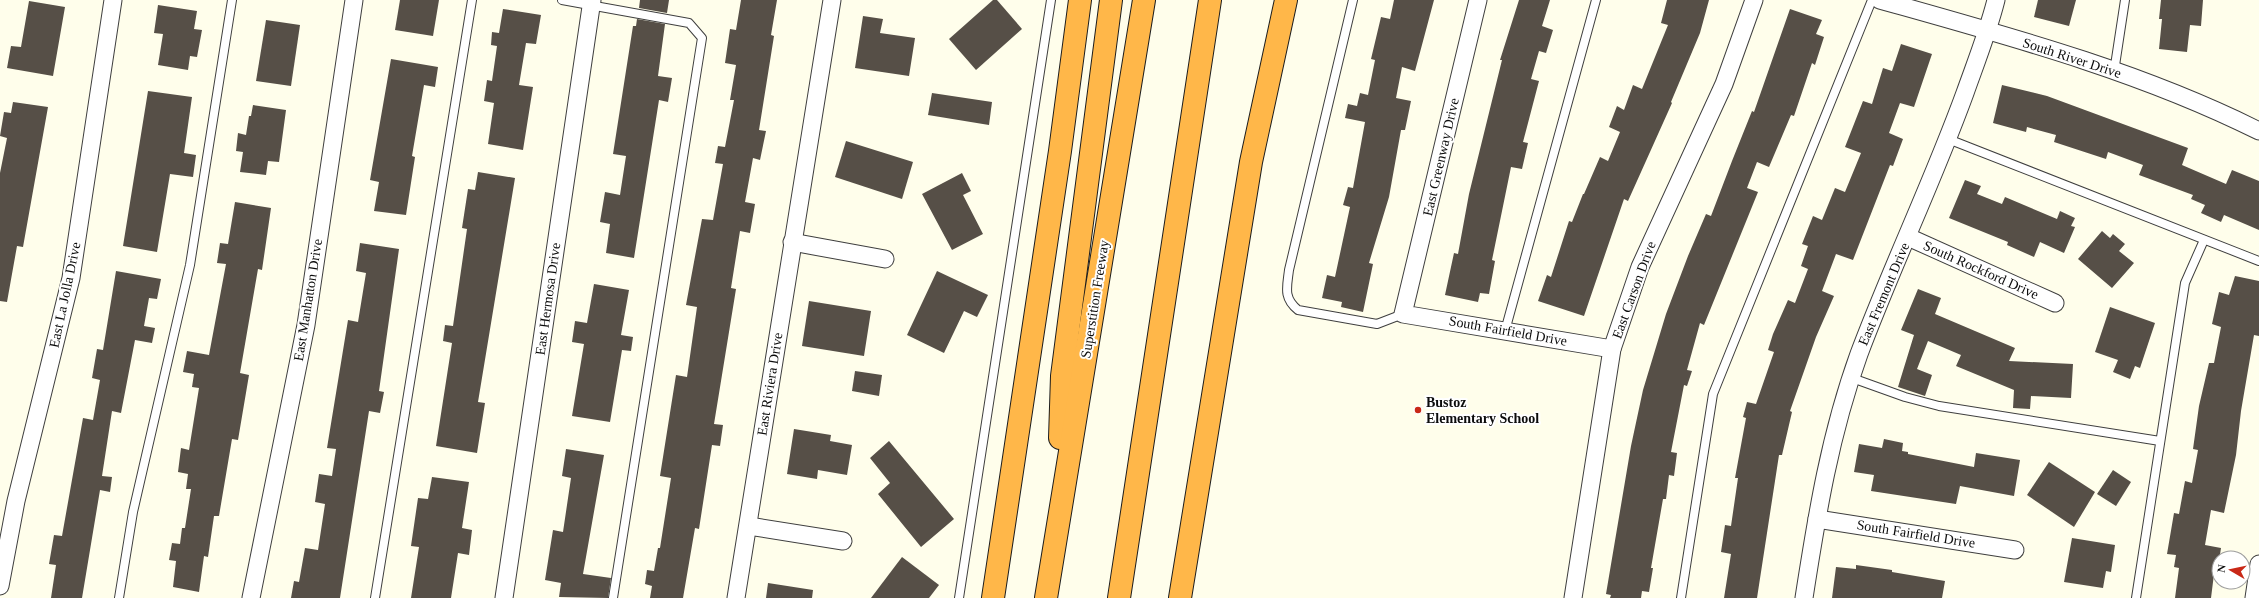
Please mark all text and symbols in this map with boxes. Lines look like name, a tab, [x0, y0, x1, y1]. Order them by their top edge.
street label: South River Drive	[2021, 35, 2123, 81]
street label: East Greenway Drive	[1420, 97, 1462, 217]
street label: East Manhatton Drive	[291, 238, 325, 362]
street label: South Rockford Drive	[1921, 238, 2041, 302]
street label: Superstition Freeway	[1078, 239, 1112, 359]
street label: East Carson Drive	[1609, 239, 1659, 341]
street label: East Fremont Drive	[1856, 240, 1912, 348]
street label: East La Jolla Drive	[46, 241, 84, 349]
street label: East Hermosa Drive	[533, 242, 563, 356]
street label: South Fairfield Drive	[1448, 313, 1568, 349]
street label: East Riviera Drive	[754, 331, 786, 437]
place label: Bustoz Elementary School	[1426, 395, 1539, 426]
marker: Bustoz Elementary School	[1413, 405, 1423, 415]
street label: South Fairfield Drive	[1856, 517, 1976, 551]
north arrow	[2211, 550, 2251, 590]
text: N	[2215, 564, 2228, 573]

